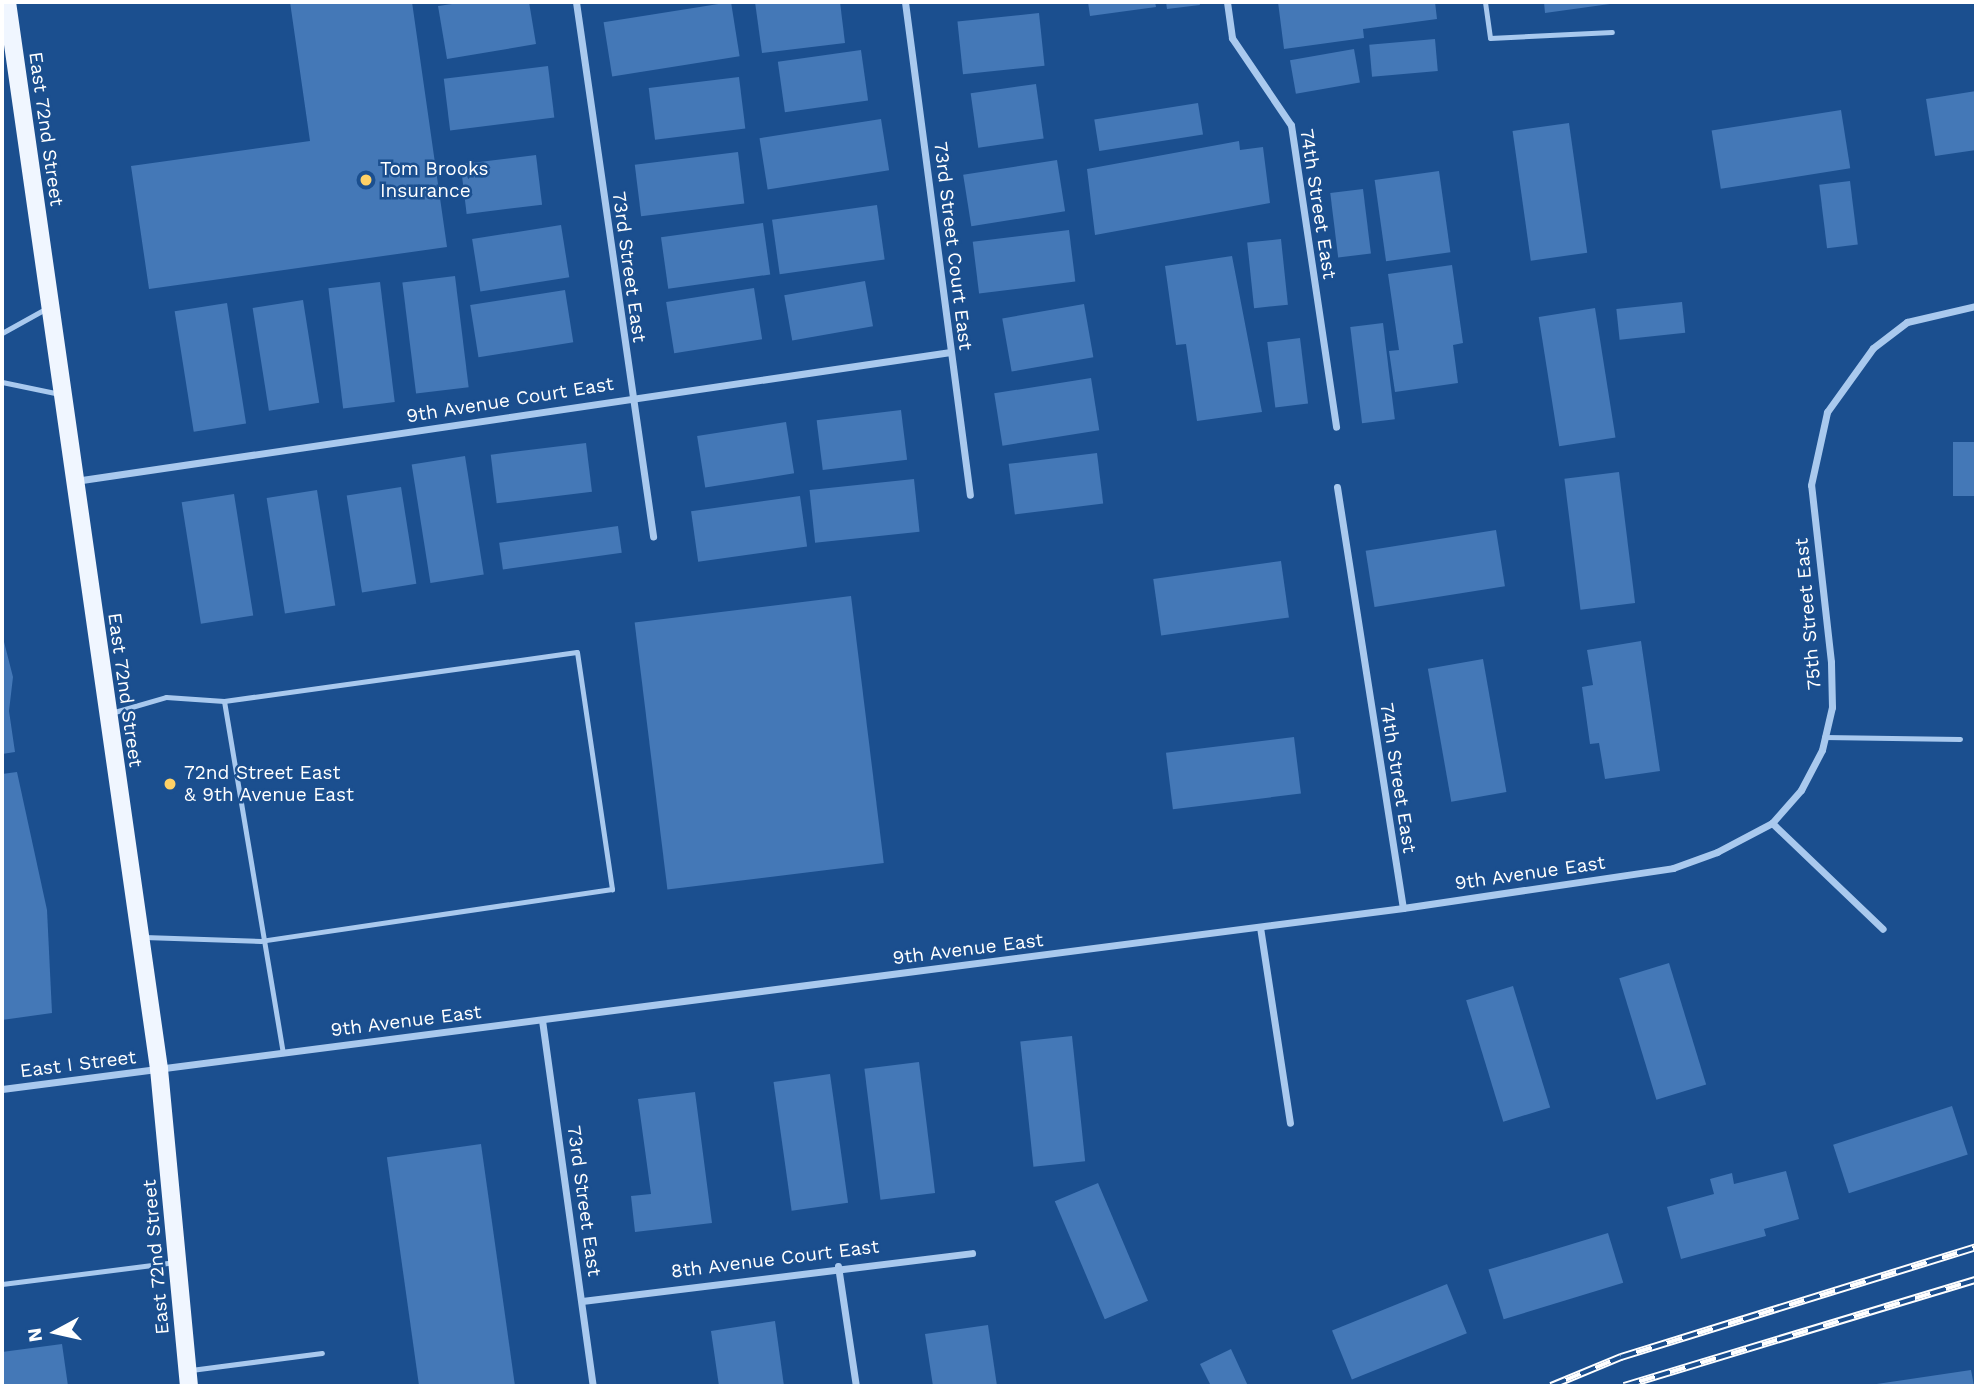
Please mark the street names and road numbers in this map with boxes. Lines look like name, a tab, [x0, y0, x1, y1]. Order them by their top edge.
street label: East 72nd Street	[24, 50, 68, 208]
street label: 74th Street East	[1295, 127, 1341, 281]
street label: 73rd Street Court East	[929, 140, 977, 352]
street label: 73rd Street East	[607, 190, 651, 344]
street label: 9th Avenue Court East	[404, 372, 616, 428]
street label: 75th Street East	[1790, 537, 1826, 691]
street label: East 72nd Street	[103, 611, 147, 769]
street label: 74th Street East	[1375, 701, 1421, 855]
street label: 9th Avenue East	[1453, 851, 1607, 895]
street label: 9th Avenue East	[891, 928, 1045, 970]
street label: 9th Avenue East	[329, 1000, 483, 1042]
street label: East I Street	[19, 1046, 137, 1082]
street label: 73rd Street East	[562, 1124, 606, 1278]
street label: East 72nd Street	[138, 1178, 174, 1336]
street label: 8th Avenue Court East	[669, 1235, 881, 1283]

